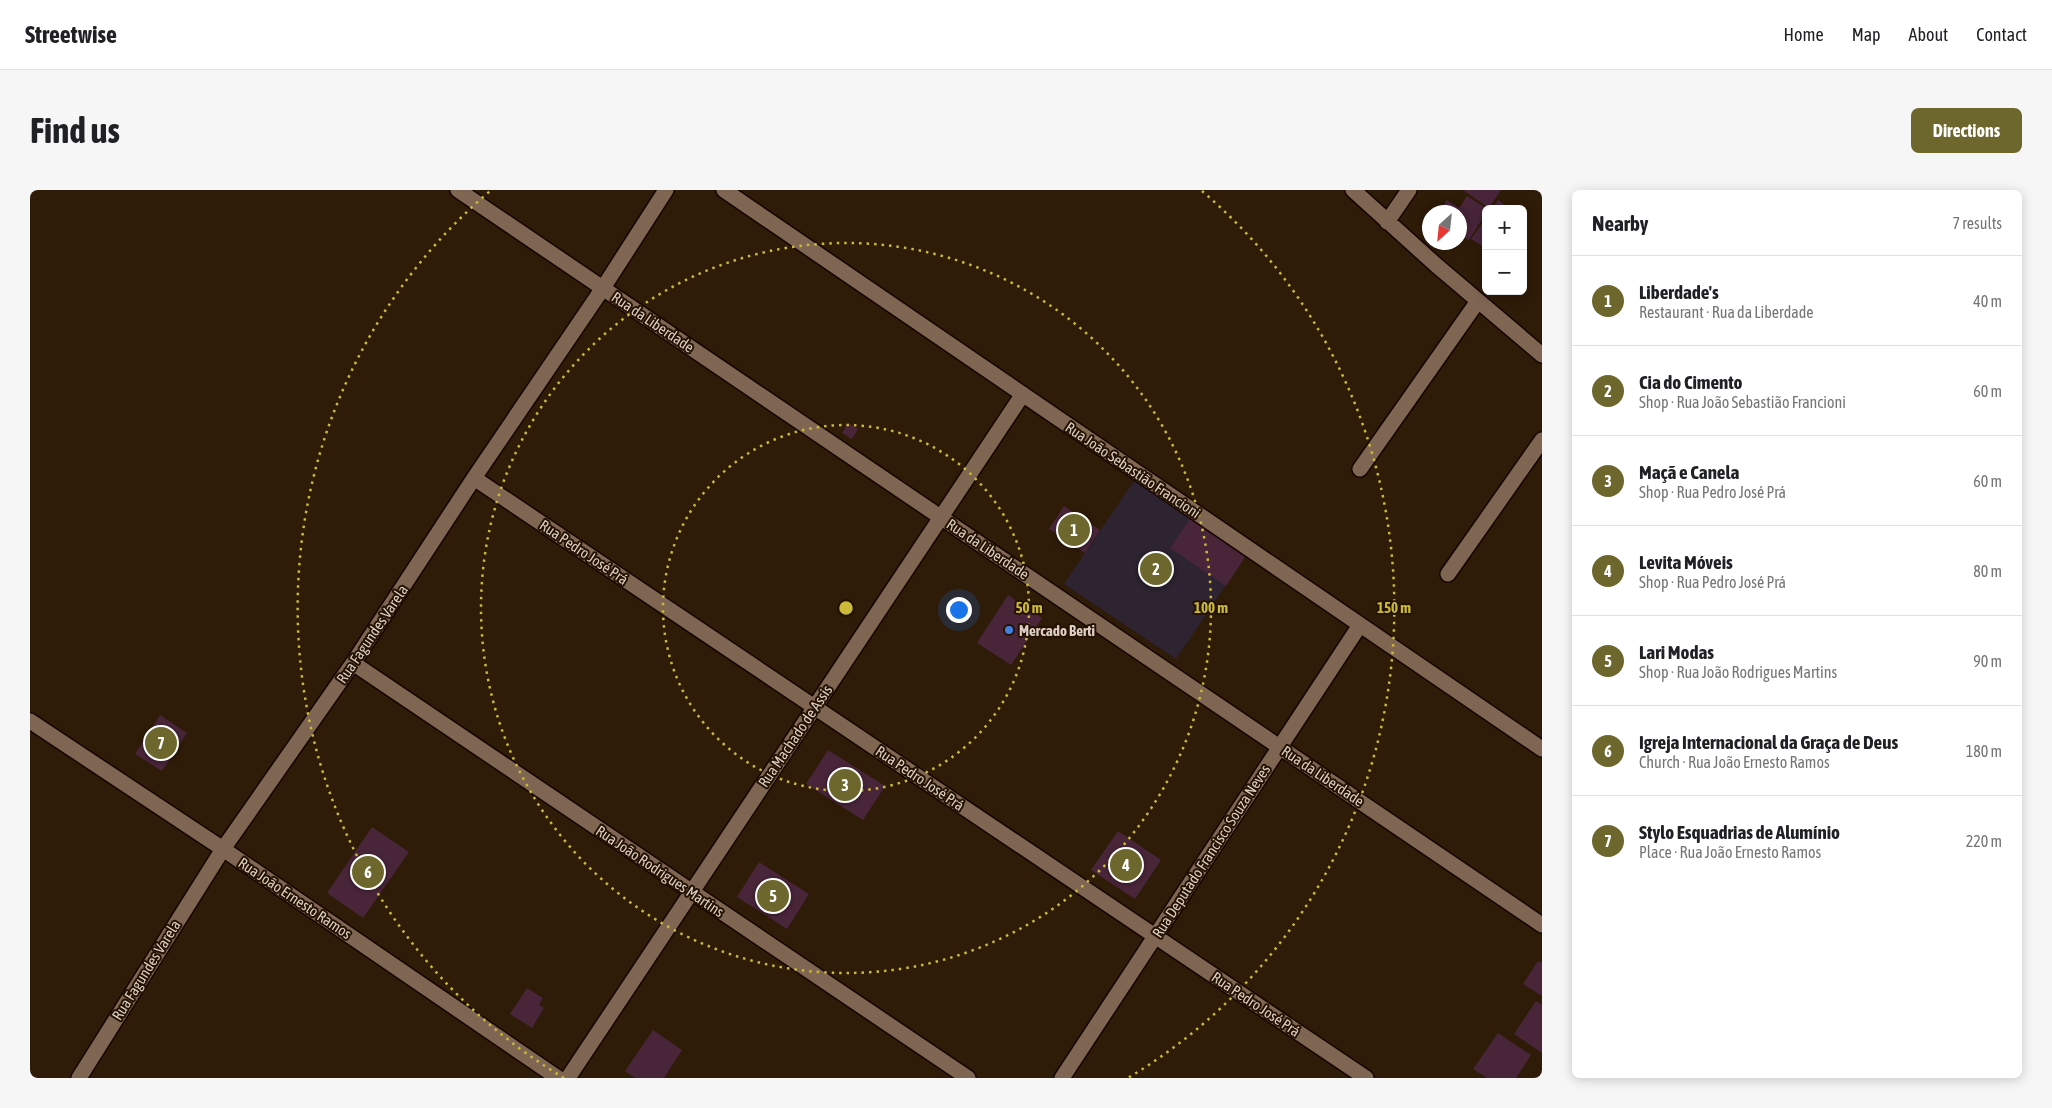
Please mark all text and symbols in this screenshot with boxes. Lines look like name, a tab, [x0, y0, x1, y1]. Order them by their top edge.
text: Streetwise	[25, 21, 117, 48]
text: Home	[1784, 24, 1824, 45]
text: Map	[1852, 24, 1881, 45]
text: About	[1909, 24, 1948, 45]
text: Contact	[1976, 24, 2027, 45]
button: Directions	[1911, 108, 2022, 153]
text: Find us	[30, 110, 120, 150]
north arrow	[1422, 205, 1467, 250]
map controls	[1482, 205, 1527, 295]
button: +	[1482, 205, 1527, 250]
text: Nearby	[1592, 211, 1648, 235]
text: 7 results	[1952, 214, 2002, 232]
button: −	[1482, 250, 1527, 295]
text: Liberdade's	[1639, 281, 1719, 303]
street label: Rua da Liberdade	[609, 288, 698, 356]
text: 1	[1604, 292, 1612, 310]
text: 40 m	[1973, 292, 2002, 310]
text: Restaurant · Rua da Liberdade	[1639, 303, 1814, 321]
text: Cia do Cimento	[1639, 371, 1743, 393]
text: 2	[1604, 382, 1612, 400]
text: 60 m	[1973, 382, 2002, 400]
text: Shop · Rua João Sebastião Francioni	[1639, 393, 1846, 411]
street label: Rua João Sebastião Francioni	[1062, 419, 1204, 521]
text: Maçã e Canela	[1639, 461, 1739, 483]
text: 3	[1604, 472, 1612, 490]
text: 60 m	[1973, 472, 2002, 490]
text: Shop · Rua Pedro José Prá	[1639, 483, 1786, 501]
pin: 1	[1058, 511, 1090, 549]
street label: Rua da Liberdade	[944, 515, 1033, 583]
street label: Rua Pedro José Prá	[537, 516, 631, 588]
pin: 2	[1140, 550, 1172, 588]
text: Levita Móveis	[1639, 551, 1733, 573]
text: 4	[1604, 562, 1612, 580]
text: 80 m	[1973, 562, 2002, 580]
text: Shop · Rua Pedro José Prá	[1639, 573, 1786, 591]
street label: Rua Fagundes Varela	[333, 582, 411, 686]
your location	[946, 597, 972, 623]
centre of rings	[837, 599, 855, 617]
text: 50 m	[1016, 599, 1043, 616]
text: 100 m	[1194, 599, 1228, 616]
text: 150 m	[1377, 599, 1411, 616]
place label: Mercado Berti	[1019, 622, 1095, 639]
marker: Mercado Berti	[1003, 624, 1015, 636]
text: Lari Modas	[1639, 641, 1714, 663]
text: 5	[1604, 652, 1612, 670]
text: 90 m	[1973, 652, 2002, 670]
text: Shop · Rua João Rodrigues Martins	[1639, 663, 1837, 681]
street label: Rua Machado de Assis	[755, 682, 835, 790]
pin: 7	[145, 724, 177, 762]
text: Igreja Internacional da Graça de Deus	[1639, 731, 1898, 753]
street label: Rua Pedro José Prá	[873, 742, 967, 814]
street label: Rua da Liberdade	[1279, 742, 1368, 810]
text: 6	[1604, 742, 1612, 760]
text: 180 m	[1966, 742, 2002, 760]
text: Church · Rua João Ernesto Ramos	[1639, 753, 1830, 771]
street label: Rua Deputado Francisco Souza Neves	[1149, 761, 1273, 941]
pin: 3	[829, 766, 861, 804]
text: Stylo Esquadrias de Alumínio	[1639, 821, 1840, 843]
street label: Rua João Rodrigues Martins	[593, 822, 727, 920]
text: 7	[1604, 832, 1612, 850]
text: 220 m	[1966, 832, 2002, 850]
text: Place · Rua João Ernesto Ramos	[1639, 843, 1821, 861]
pin: 4	[1110, 846, 1142, 884]
pin: 6	[352, 853, 384, 891]
street label: Rua João Ernesto Ramos	[235, 854, 355, 942]
pin: 5	[757, 877, 789, 915]
street label: Rua Fagundes Varela	[108, 917, 184, 1023]
street label: Rua Pedro José Prá	[1209, 968, 1303, 1040]

